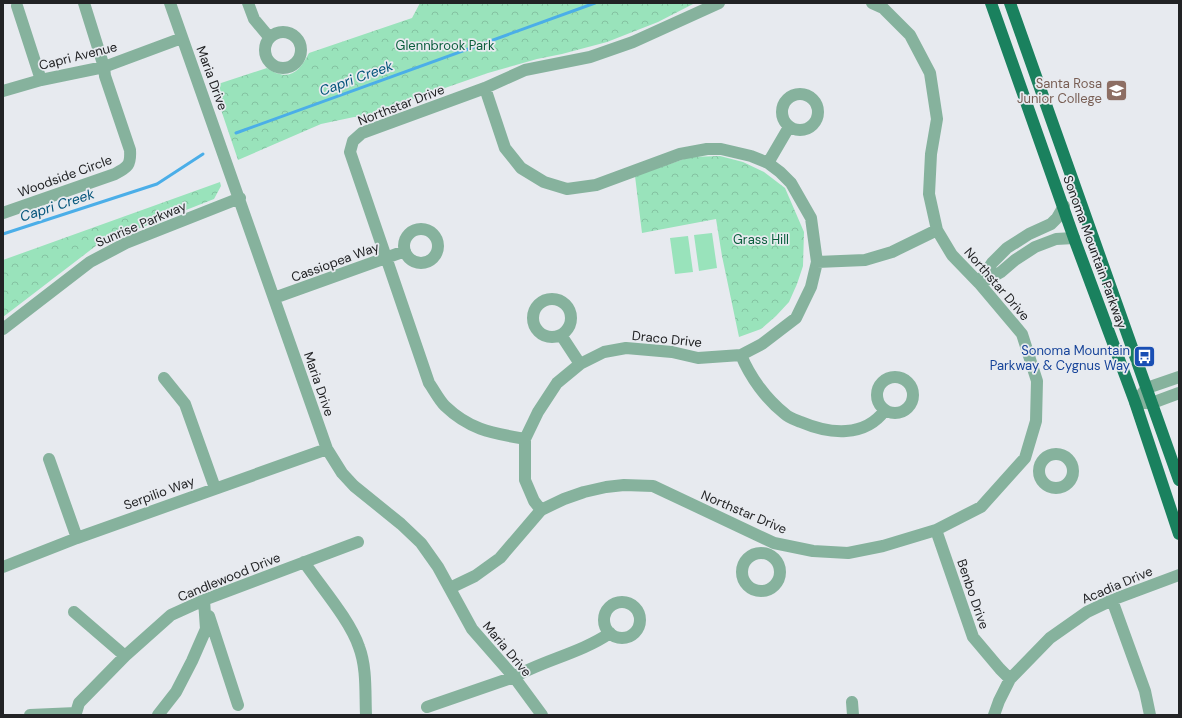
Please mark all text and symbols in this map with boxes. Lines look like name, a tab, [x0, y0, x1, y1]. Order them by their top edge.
park label: Glennbrook Park	[396, 37, 495, 54]
street label: Capri Avenue	[37, 38, 119, 74]
street label: Maria Drive	[193, 43, 231, 113]
water label: Capri Creek	[317, 56, 396, 100]
place label: Santa Rosa Junior College	[1017, 75, 1102, 107]
school or university icon: Santa Rosa Junior College	[1104, 77, 1130, 103]
street label: Northstar Drive	[355, 81, 447, 129]
street label: Woodside Circle	[16, 151, 114, 201]
street label: Sonoma Mountain Parkway	[1059, 173, 1131, 331]
water label: Capri Creek	[17, 184, 97, 225]
street label: Sunrise Parkway	[93, 197, 189, 251]
park label: Grass Hill	[733, 231, 789, 248]
street label: Cassiopea Way	[289, 238, 381, 286]
street label: Northstar Drive	[961, 244, 1033, 324]
street label: Draco Drive	[631, 327, 703, 351]
place label: Sonoma Mountain Parkway & Cygnus Way	[990, 342, 1130, 374]
bus stop icon: Sonoma Mountain Parkway & Cygnus Way	[1132, 344, 1158, 370]
street label: Maria Drive	[300, 349, 338, 419]
street label: Serpilio Way	[121, 472, 197, 514]
street label: Northstar Drive	[699, 486, 789, 538]
street label: Candlewood Drive	[175, 549, 283, 605]
street label: Benbo Drive	[953, 557, 993, 631]
street label: Acadia Drive	[1079, 562, 1155, 608]
street label: Maria Drive	[479, 618, 535, 680]

